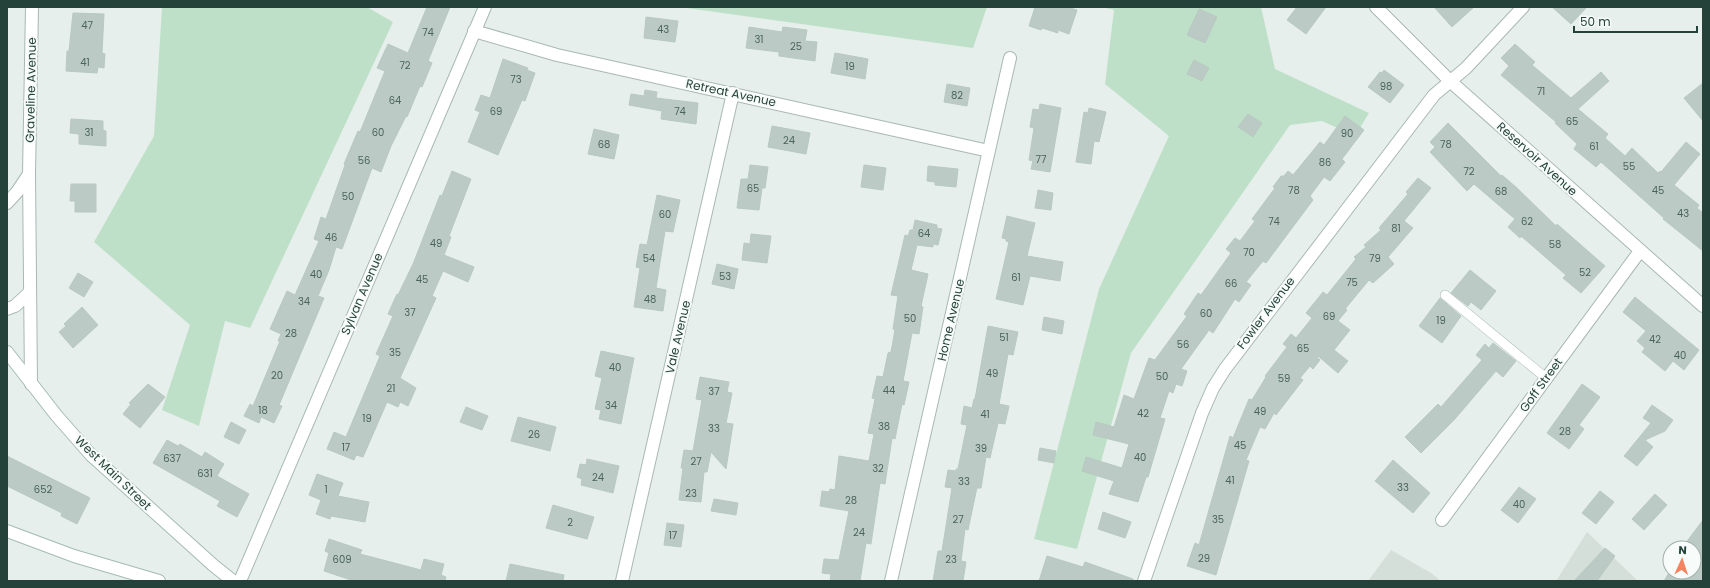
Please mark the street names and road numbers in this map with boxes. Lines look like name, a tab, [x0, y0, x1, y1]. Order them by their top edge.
street label: Graveline Avenue	[21, 37, 40, 143]
street label: Retreat Avenue	[684, 75, 778, 110]
street label: Reservoir Avenue	[1493, 118, 1581, 199]
street label: Sylvan Avenue	[337, 250, 386, 337]
street label: Fowler Avenue	[1233, 273, 1298, 352]
street label: Home Avenue	[933, 277, 968, 363]
street label: Vale Avenue	[661, 298, 694, 375]
street label: Goff Street	[1515, 354, 1566, 415]
street label: West Main Street	[71, 432, 155, 514]

